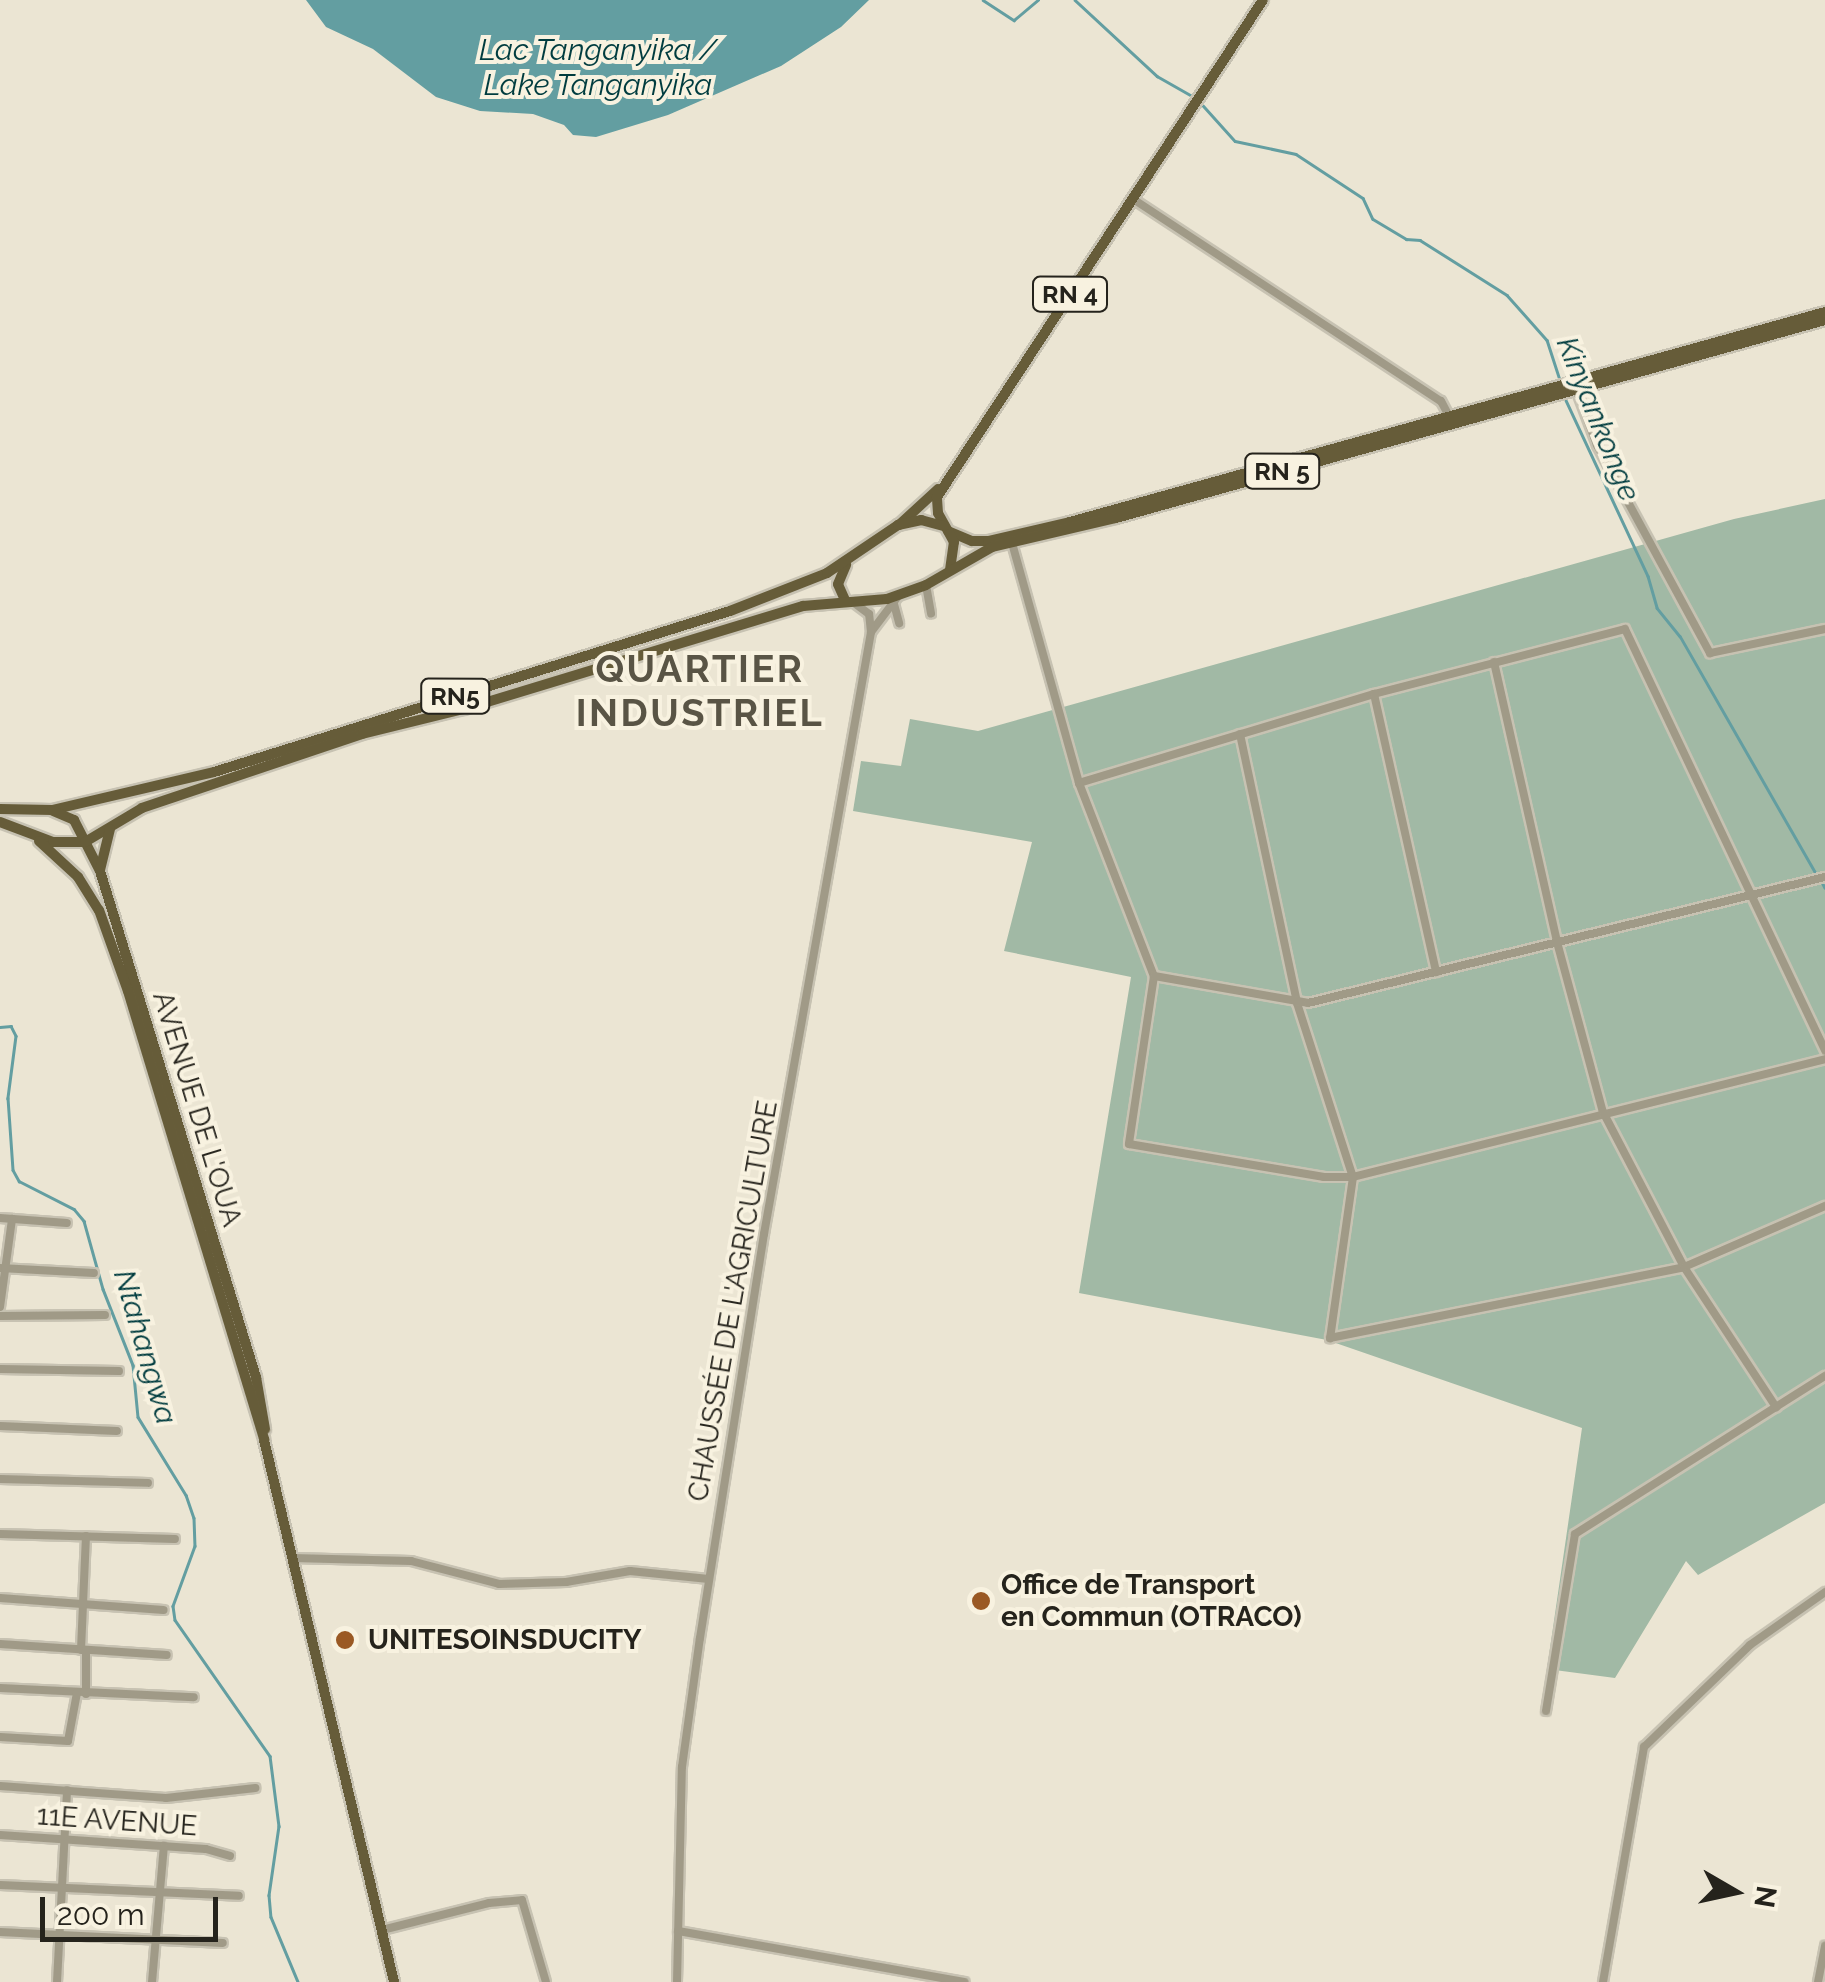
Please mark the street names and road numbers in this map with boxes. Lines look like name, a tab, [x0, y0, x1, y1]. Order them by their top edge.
road number: RN 4	[1030, 274, 1110, 314]
road number: RN 5	[1242, 451, 1322, 491]
road number: RN5	[420, 676, 490, 716]
street label: AVENUE DE L'OUA	[145, 987, 249, 1231]
street label: CHAUSSÉE DE L'AGRICULTURE	[681, 1098, 785, 1504]
street label: 11E AVENUE	[35, 1799, 199, 1843]

